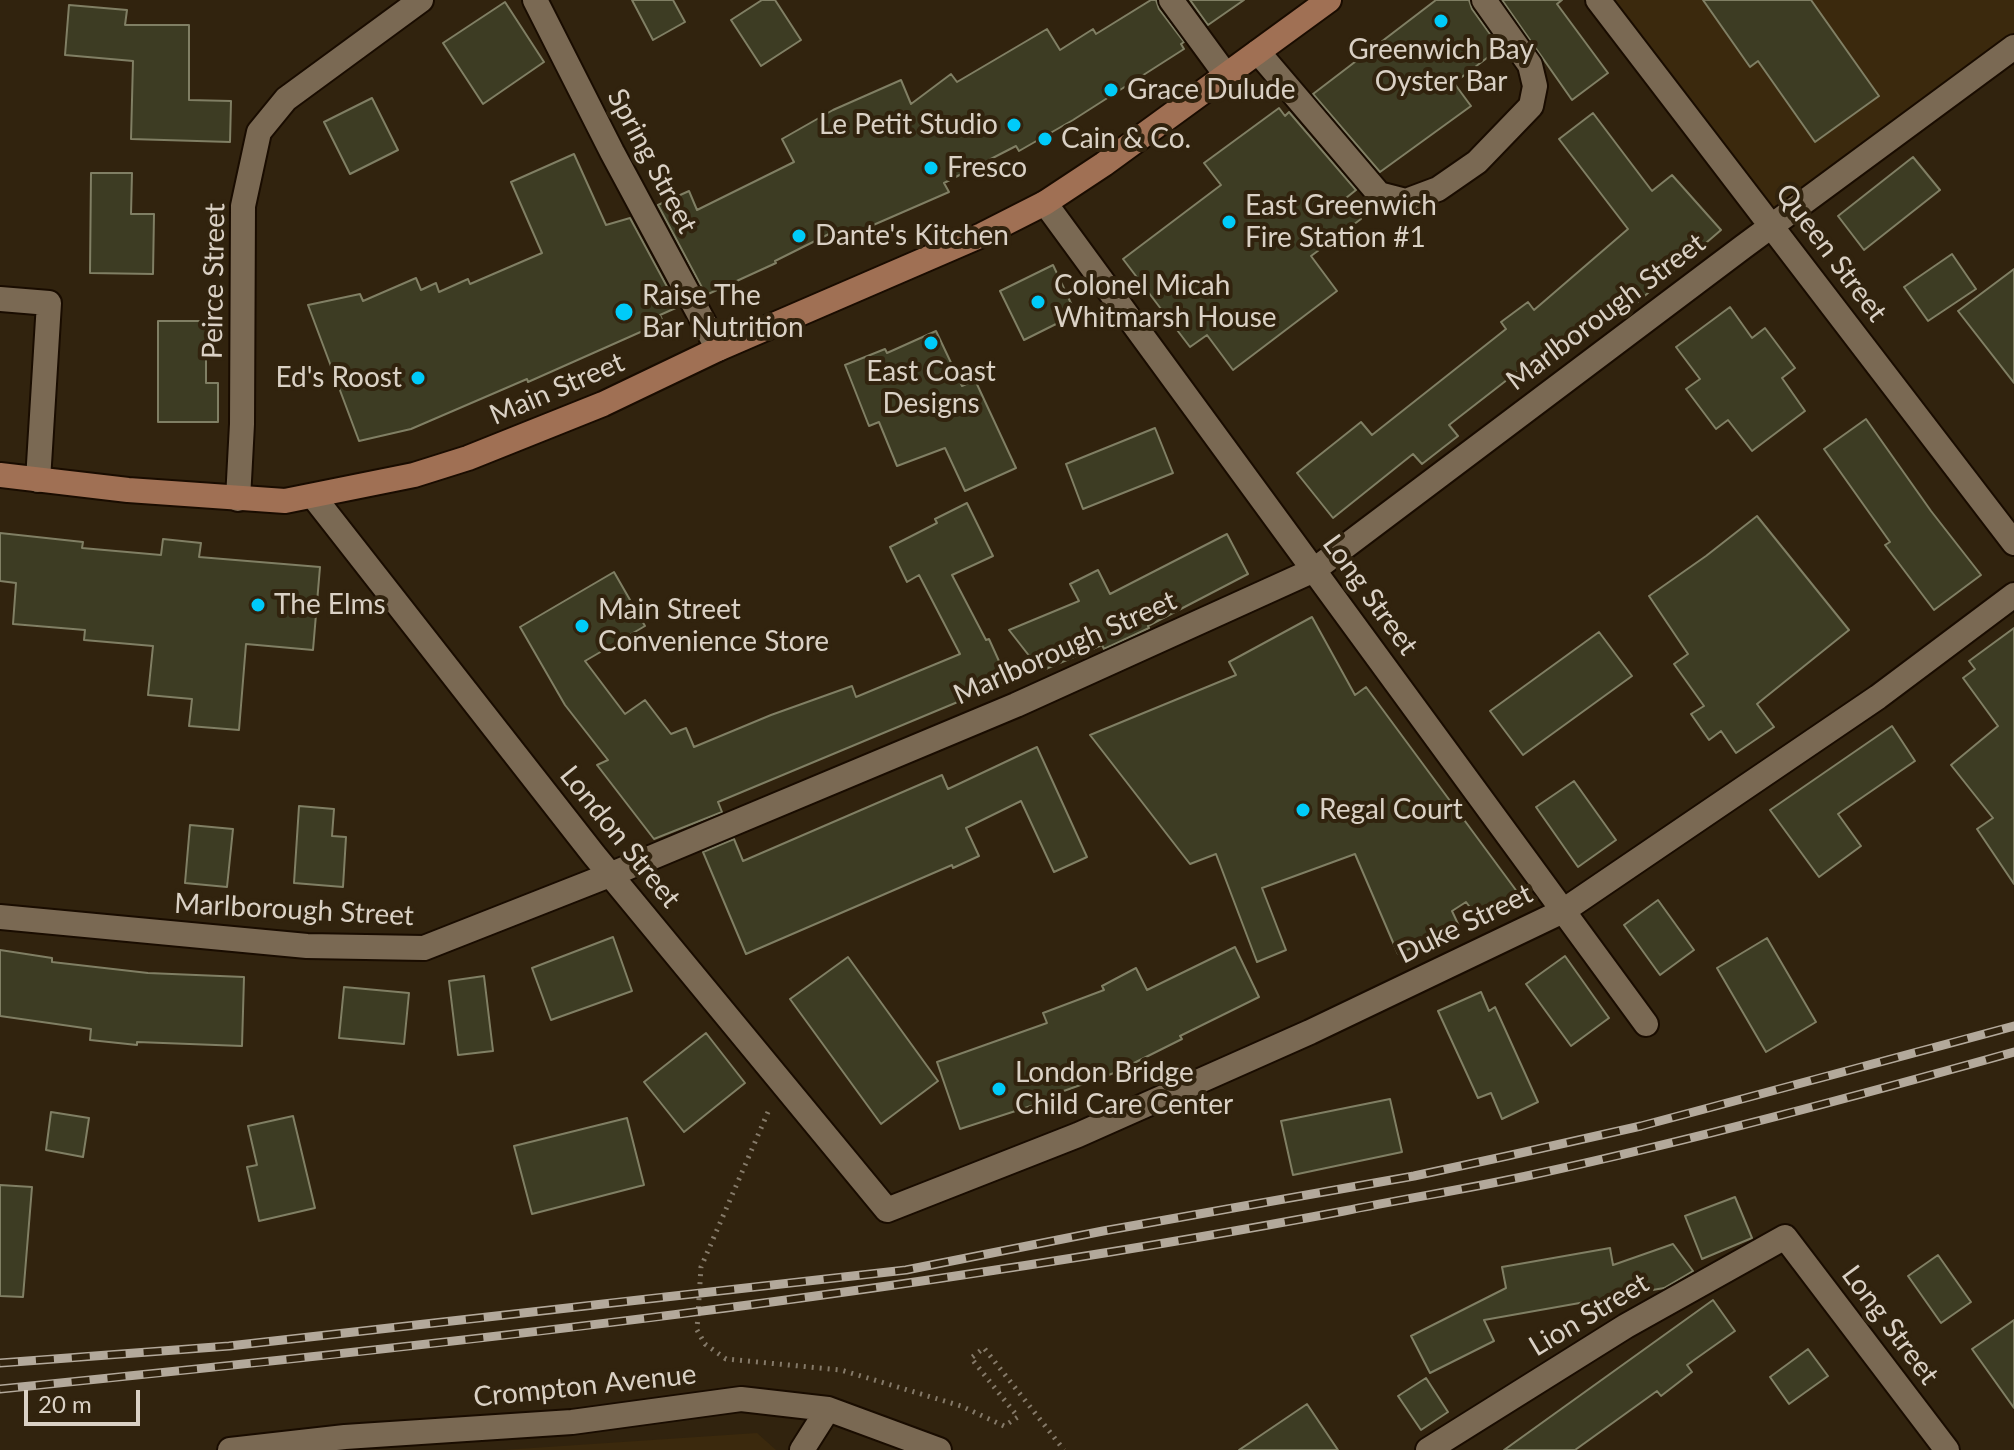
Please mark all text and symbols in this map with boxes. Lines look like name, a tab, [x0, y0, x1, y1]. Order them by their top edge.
marker: Greenwich Bay Oyster Bar	[1432, 12, 1450, 30]
place label: Greenwich Bay Oyster Bar	[1348, 33, 1534, 99]
place label: Grace Dulude	[1127, 73, 1296, 107]
marker: Grace Dulude	[1102, 81, 1120, 99]
street label: Spring Street	[600, 83, 704, 239]
place label: Le Petit Studio	[819, 108, 998, 142]
marker: Le Petit Studio	[1005, 116, 1023, 134]
place label: Cain & Co.	[1061, 122, 1191, 156]
marker: Cain & Co.	[1036, 130, 1054, 148]
place label: Fresco	[947, 151, 1027, 185]
marker: Fresco	[922, 159, 940, 177]
street label: Queen Street	[1768, 177, 1894, 329]
place label: East Greenwich Fire Station #1	[1245, 189, 1437, 255]
street label: Peirce Street	[196, 203, 232, 359]
marker: East Greenwich Fire Station #1	[1220, 213, 1238, 231]
place label: Dante's Kitchen	[815, 219, 1009, 253]
street label: Marlborough Street	[1500, 226, 1712, 398]
marker: Dante's Kitchen	[790, 227, 808, 245]
place label: Colonel Micah Whitmarsh House	[1054, 269, 1277, 335]
place label: Raise The Bar Nutrition	[642, 279, 804, 345]
marker: Colonel Micah Whitmarsh House	[1029, 293, 1047, 311]
marker: Raise The Bar Nutrition	[613, 301, 635, 323]
marker: East Coast Designs	[922, 334, 940, 352]
street label: Main Street	[485, 346, 629, 432]
place label: East Coast Designs	[866, 355, 996, 421]
place label: Ed's Roost	[275, 361, 402, 395]
marker: Ed's Roost	[409, 369, 427, 387]
street label: Long Street	[1315, 528, 1425, 662]
street label: Marlborough Street	[949, 584, 1181, 712]
place label: The Elms	[274, 588, 386, 622]
place label: Main Street Convenience Store	[598, 593, 829, 659]
marker: The Elms	[249, 596, 267, 614]
marker: Main Street Convenience Store	[573, 617, 591, 635]
street label: London Street	[553, 759, 687, 915]
place label: Regal Court	[1319, 793, 1463, 827]
marker: Regal Court	[1294, 801, 1312, 819]
street label: Duke Street	[1392, 877, 1538, 971]
street label: Marlborough Street	[173, 887, 415, 933]
place label: London Bridge Child Care Center	[1015, 1056, 1233, 1122]
marker: London Bridge Child Care Center	[990, 1080, 1008, 1098]
street label: Long Street	[1834, 1259, 1946, 1391]
street label: Lion Street	[1523, 1266, 1655, 1364]
street label: Crompton Avenue	[472, 1358, 698, 1414]
scale bar	[28, 1374, 144, 1424]
text: 20 m	[38, 1389, 92, 1418]

